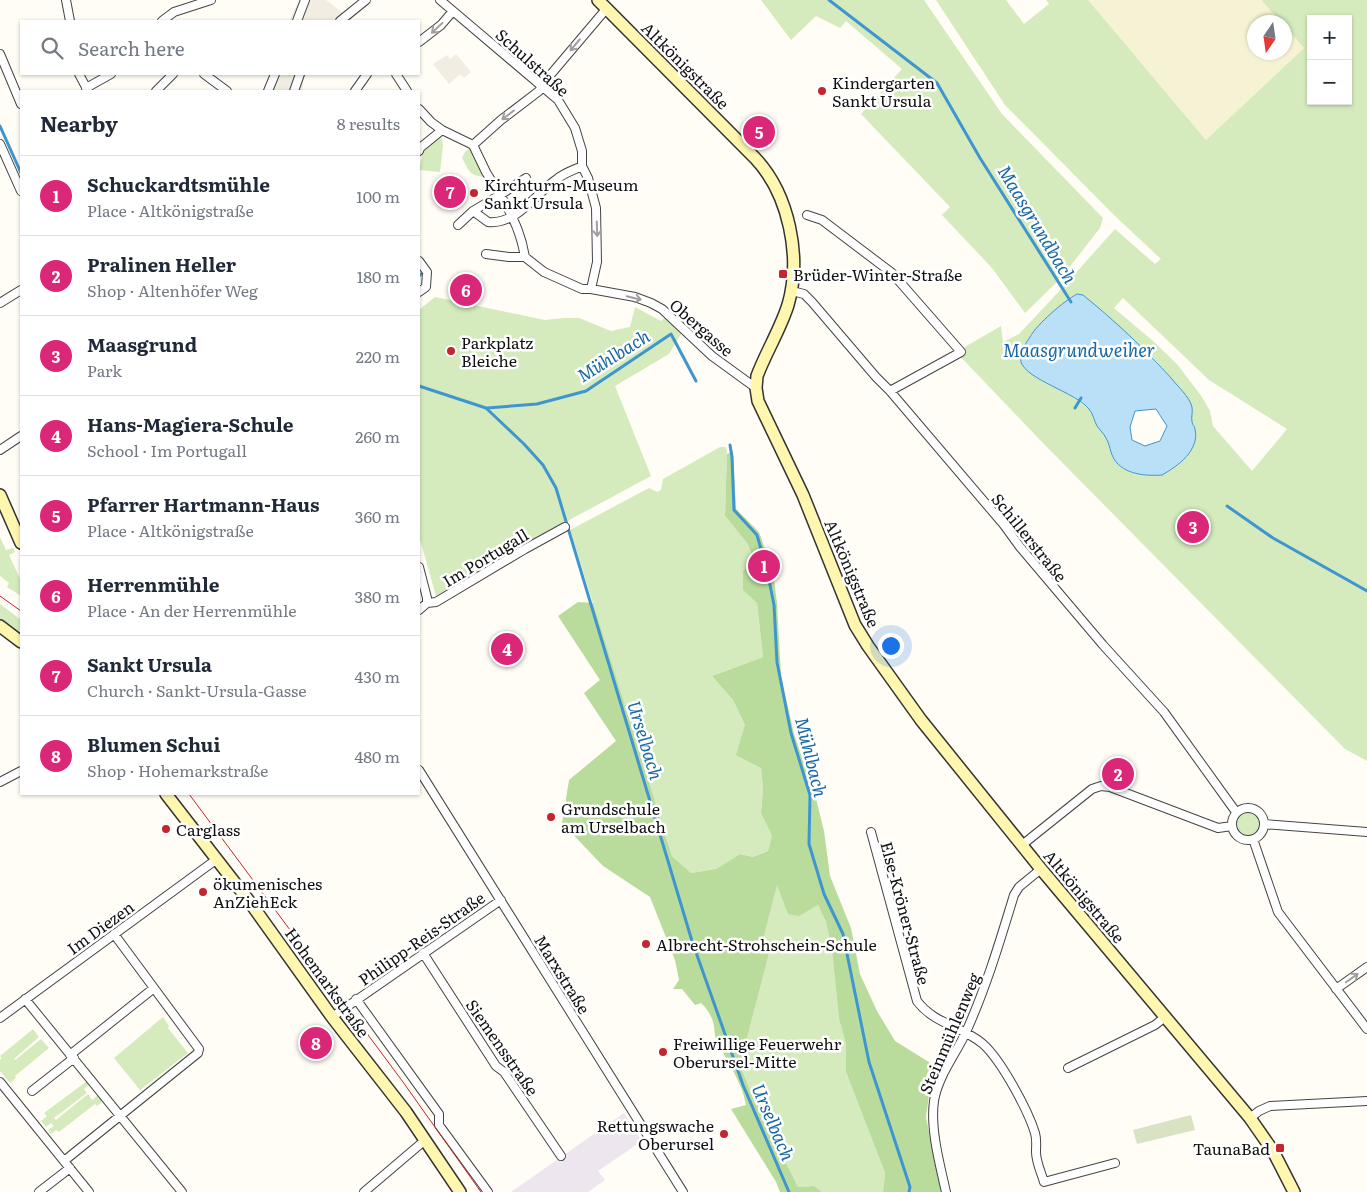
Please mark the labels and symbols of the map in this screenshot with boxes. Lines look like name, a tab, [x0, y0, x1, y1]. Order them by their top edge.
north arrow	[1247, 15, 1292, 60]
street label: Altkönigstraße	[637, 16, 735, 114]
one-way arrow	[431, 22, 443, 34]
street label: Schulstraße	[491, 22, 575, 102]
one-way arrow	[570, 38, 581, 51]
place label: Kindergarten Sankt Ursula	[832, 70, 936, 112]
marker: Kindergarten Sankt Ursula	[816, 85, 828, 97]
one-way arrow	[501, 109, 514, 120]
pin: 5	[743, 113, 775, 151]
water label: Maasgrundbach	[992, 160, 1084, 289]
place label: Kirchturm-Museum Sankt Ursula	[484, 172, 639, 214]
pin: 7	[434, 173, 466, 211]
marker: Kirchturm-Museum Sankt Ursula	[468, 187, 480, 199]
one-way arrow	[592, 221, 601, 237]
place label: Brüder-Winter-Straße	[793, 262, 962, 286]
marker: Brüder-Winter-Straße	[777, 268, 789, 280]
pin: 6	[450, 271, 482, 309]
street label: Obergasse	[665, 292, 739, 362]
one-way arrow	[626, 294, 642, 303]
water label: Mühlbach	[571, 322, 655, 388]
place label: Parkplatz Bleiche	[461, 330, 534, 372]
water label: Maasgrundweiher	[1003, 336, 1155, 363]
marker: Parkplatz Bleiche	[445, 345, 457, 357]
street label: Schillerstraße	[987, 487, 1073, 587]
pin: 3	[1177, 508, 1209, 546]
street label: Altkönigstraße	[819, 515, 887, 631]
street label: Im Portugall	[438, 522, 532, 592]
pin: 1	[748, 547, 780, 585]
pin: 4	[491, 630, 523, 668]
your location	[878, 633, 904, 659]
water label: Urselbach	[621, 697, 671, 783]
water label: Mühlbach	[789, 714, 835, 800]
pin: 2	[1102, 755, 1134, 793]
place label: Grundschule am Urselbach	[561, 796, 666, 838]
marker: Grundschule am Urselbach	[545, 811, 557, 823]
place label: Carglass	[176, 817, 240, 841]
marker: Carglass	[160, 823, 172, 835]
street label: Else-Kröner-Straße	[875, 839, 937, 987]
street label: Altkönigstraße	[1039, 844, 1131, 948]
place label: ökumenisches AnZiehEck	[213, 871, 322, 913]
street label: Philipp-Reis-Straße	[353, 885, 489, 991]
marker: ökumenisches AnZiehEck	[197, 886, 209, 898]
street label: Im Diezen	[62, 894, 139, 960]
street label: Hohemarkstraße	[280, 922, 376, 1042]
street label: Marxstraße	[529, 930, 597, 1018]
place label: Albrecht-Strohschein-Schule	[656, 932, 877, 956]
marker: Albrecht-Strohschein-Schule	[640, 938, 652, 950]
street label: Steinmühlenweg	[913, 969, 985, 1097]
one-way arrow	[1345, 973, 1359, 983]
street label: Siemensstraße	[461, 994, 545, 1100]
pin: 8	[300, 1024, 332, 1062]
place label: Freiwillige Feuerwehr Oberursel-Mitte	[673, 1031, 842, 1073]
marker: Freiwillige Feuerwehr Oberursel-Mitte	[657, 1046, 669, 1058]
water label: Urselbach	[746, 1079, 802, 1165]
place label: Rettungswache Oberursel	[597, 1113, 714, 1155]
marker: Rettungswache Oberursel	[718, 1128, 730, 1140]
place label: TaunaBad	[1193, 1136, 1270, 1160]
marker: TaunaBad	[1274, 1142, 1286, 1154]

